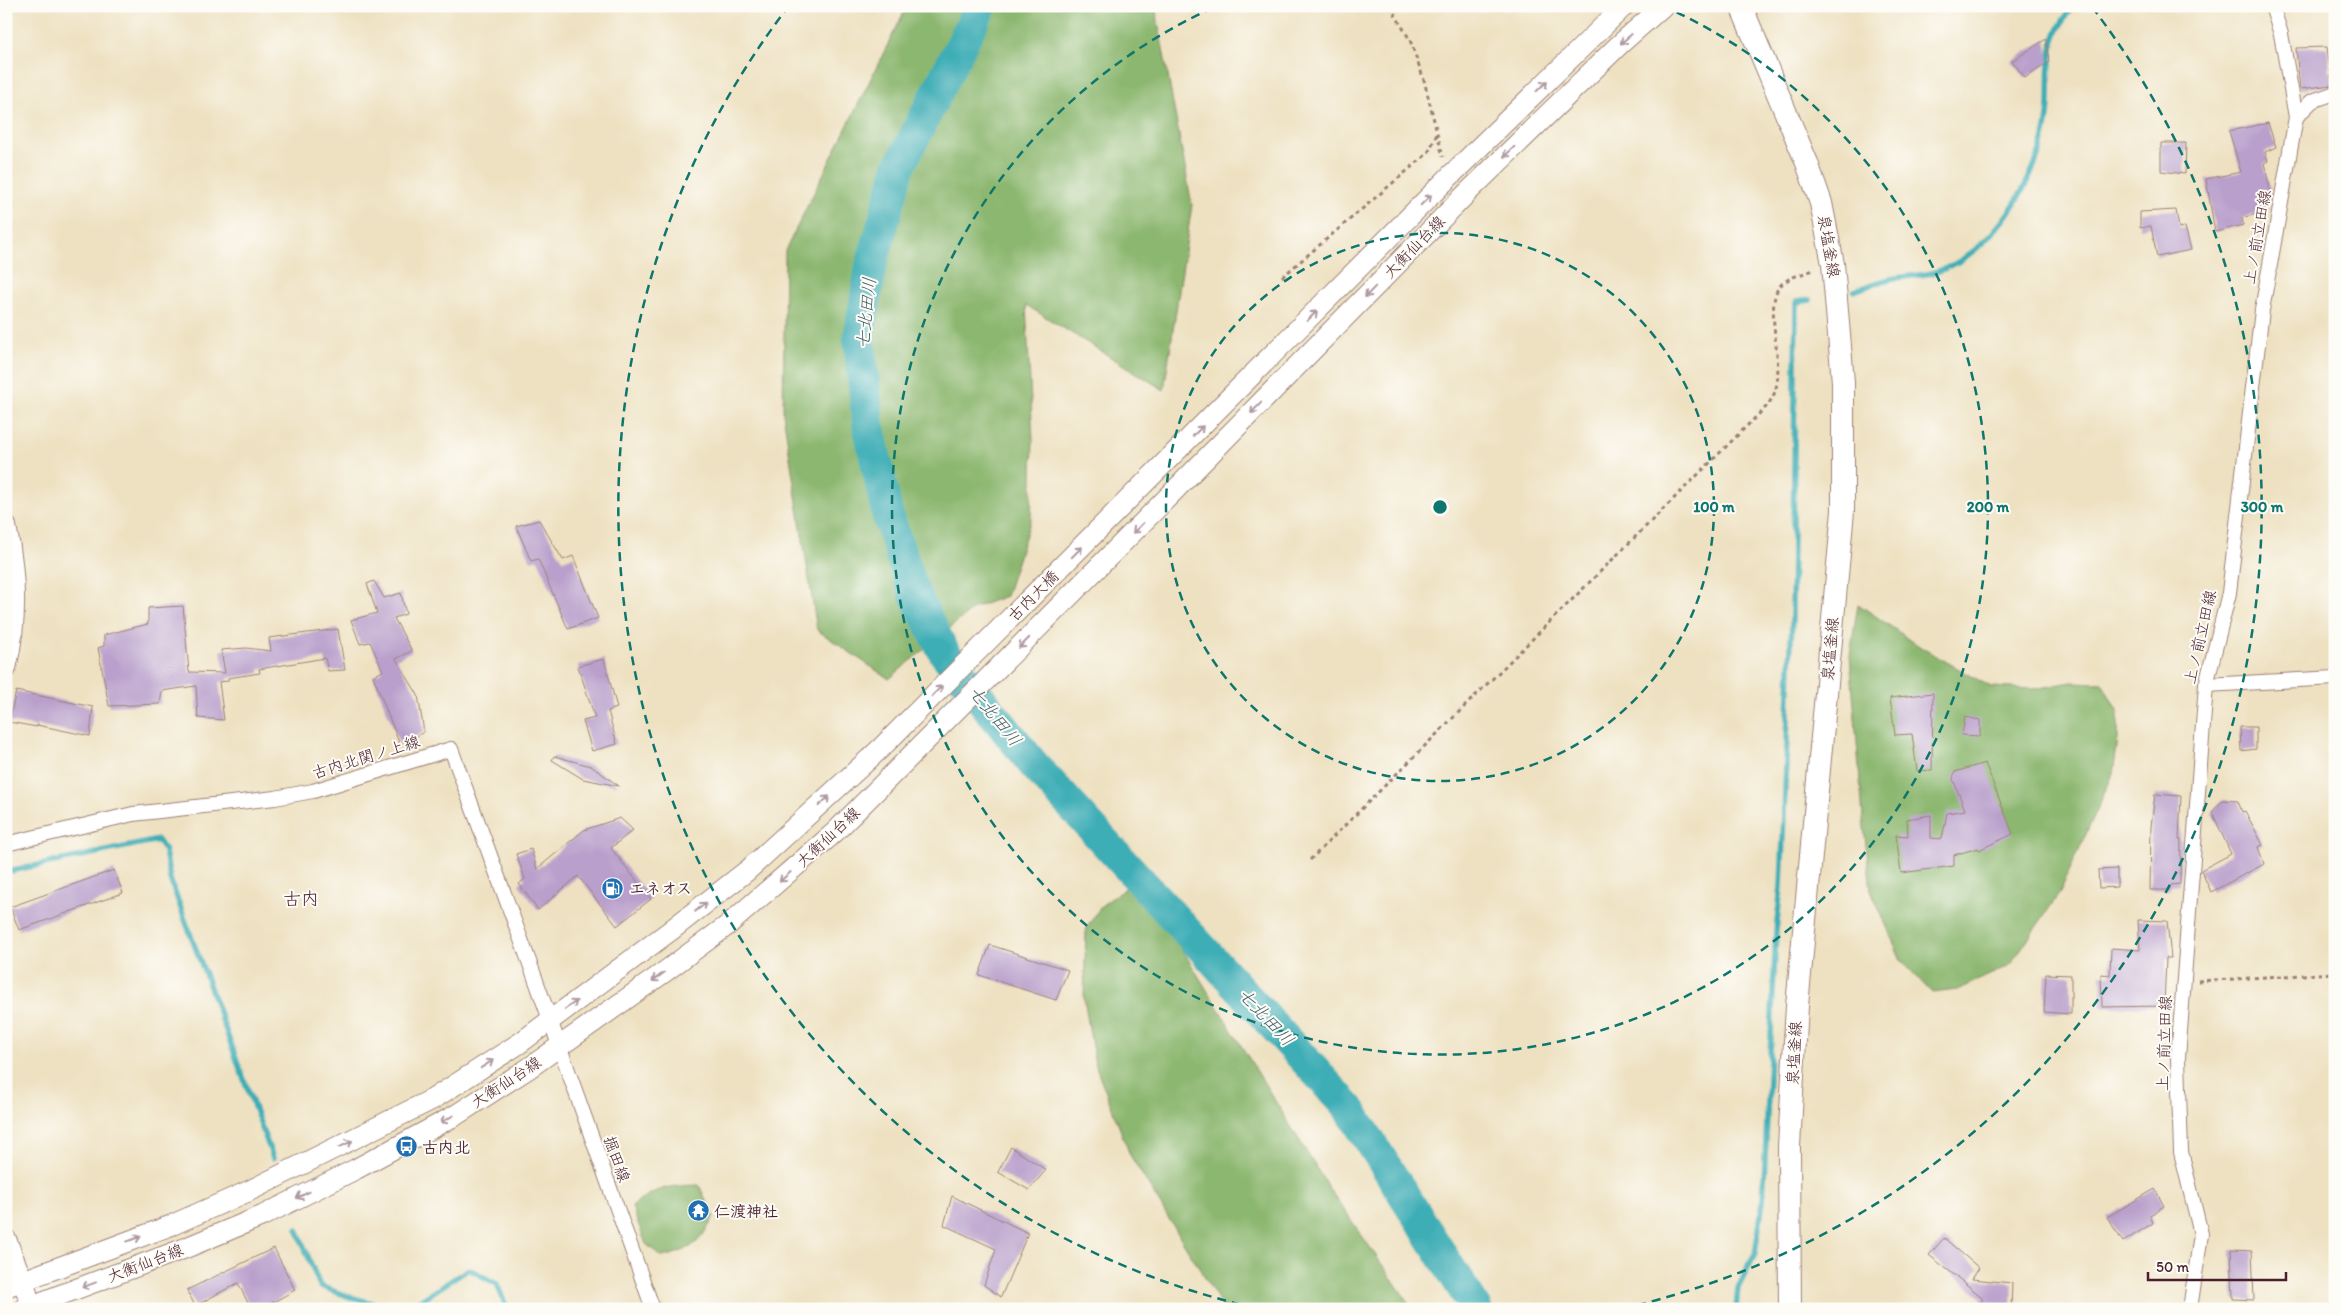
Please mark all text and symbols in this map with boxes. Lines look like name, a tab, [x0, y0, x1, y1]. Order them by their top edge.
one-way arrow	[1620, 33, 1633, 44]
one-way arrow	[1536, 80, 1548, 92]
one-way arrow	[1504, 145, 1516, 157]
street label: 上ノ前立田線	[2239, 188, 2275, 286]
one-way arrow	[1420, 194, 1432, 206]
street label: 大衡仙台線	[1379, 212, 1449, 282]
street label: 泉塩釜線	[1814, 213, 1844, 279]
water label: 七北田川	[851, 276, 881, 350]
one-way arrow	[1364, 285, 1376, 298]
one-way arrow	[1306, 310, 1318, 322]
one-way arrow	[1251, 401, 1263, 413]
one-way arrow	[1191, 426, 1203, 438]
centre of rings	[1431, 498, 1449, 516]
text: 100 m	[1693, 498, 1735, 516]
text: 200 m	[1967, 498, 2010, 516]
text: 300 m	[2241, 498, 2284, 516]
one-way arrow	[1132, 522, 1144, 534]
one-way arrow	[1071, 546, 1083, 558]
street label: 古内大橋	[1004, 567, 1062, 625]
street label: 上ノ前立田線	[2180, 588, 2220, 686]
street label: 泉塩釜線	[1818, 616, 1842, 682]
one-way arrow	[1017, 637, 1030, 649]
water label: 七北田川	[964, 681, 1026, 751]
one-way arrow	[931, 685, 943, 698]
street label: 古内北関ノ上線	[310, 732, 422, 782]
one-way arrow	[817, 795, 830, 807]
street label: 大衡仙台線	[792, 803, 864, 871]
one-way arrow	[779, 871, 792, 882]
fuel station icon: エネオス	[601, 876, 625, 900]
place label: エネオス	[629, 879, 692, 898]
district label: 古内	[283, 888, 319, 910]
one-way arrow	[694, 902, 707, 913]
one-way arrow	[651, 972, 665, 982]
water label: 七北田川	[1233, 983, 1299, 1051]
street label: 上ノ前立田線	[2153, 995, 2175, 1091]
one-way arrow	[564, 1000, 578, 1010]
street label: 泉塩釜線	[1783, 1021, 1805, 1085]
street label: 大衡仙台線	[467, 1052, 545, 1112]
one-way arrow	[480, 1059, 494, 1069]
one-way arrow	[440, 1115, 455, 1125]
street label: 掘田線	[600, 1133, 634, 1185]
bus stop icon: 古内北	[394, 1135, 418, 1159]
place label: 古内北	[422, 1138, 470, 1157]
one-way arrow	[338, 1139, 353, 1148]
one-way arrow	[296, 1191, 311, 1200]
temple icon: 仁渡神社	[686, 1199, 710, 1223]
place label: 仁渡神社	[714, 1202, 778, 1221]
one-way arrow	[126, 1234, 141, 1243]
street label: 大衡仙台線	[104, 1240, 186, 1286]
scale bar	[2148, 1250, 2286, 1282]
text: 50 m	[2156, 1258, 2189, 1276]
one-way arrow	[82, 1280, 97, 1290]

